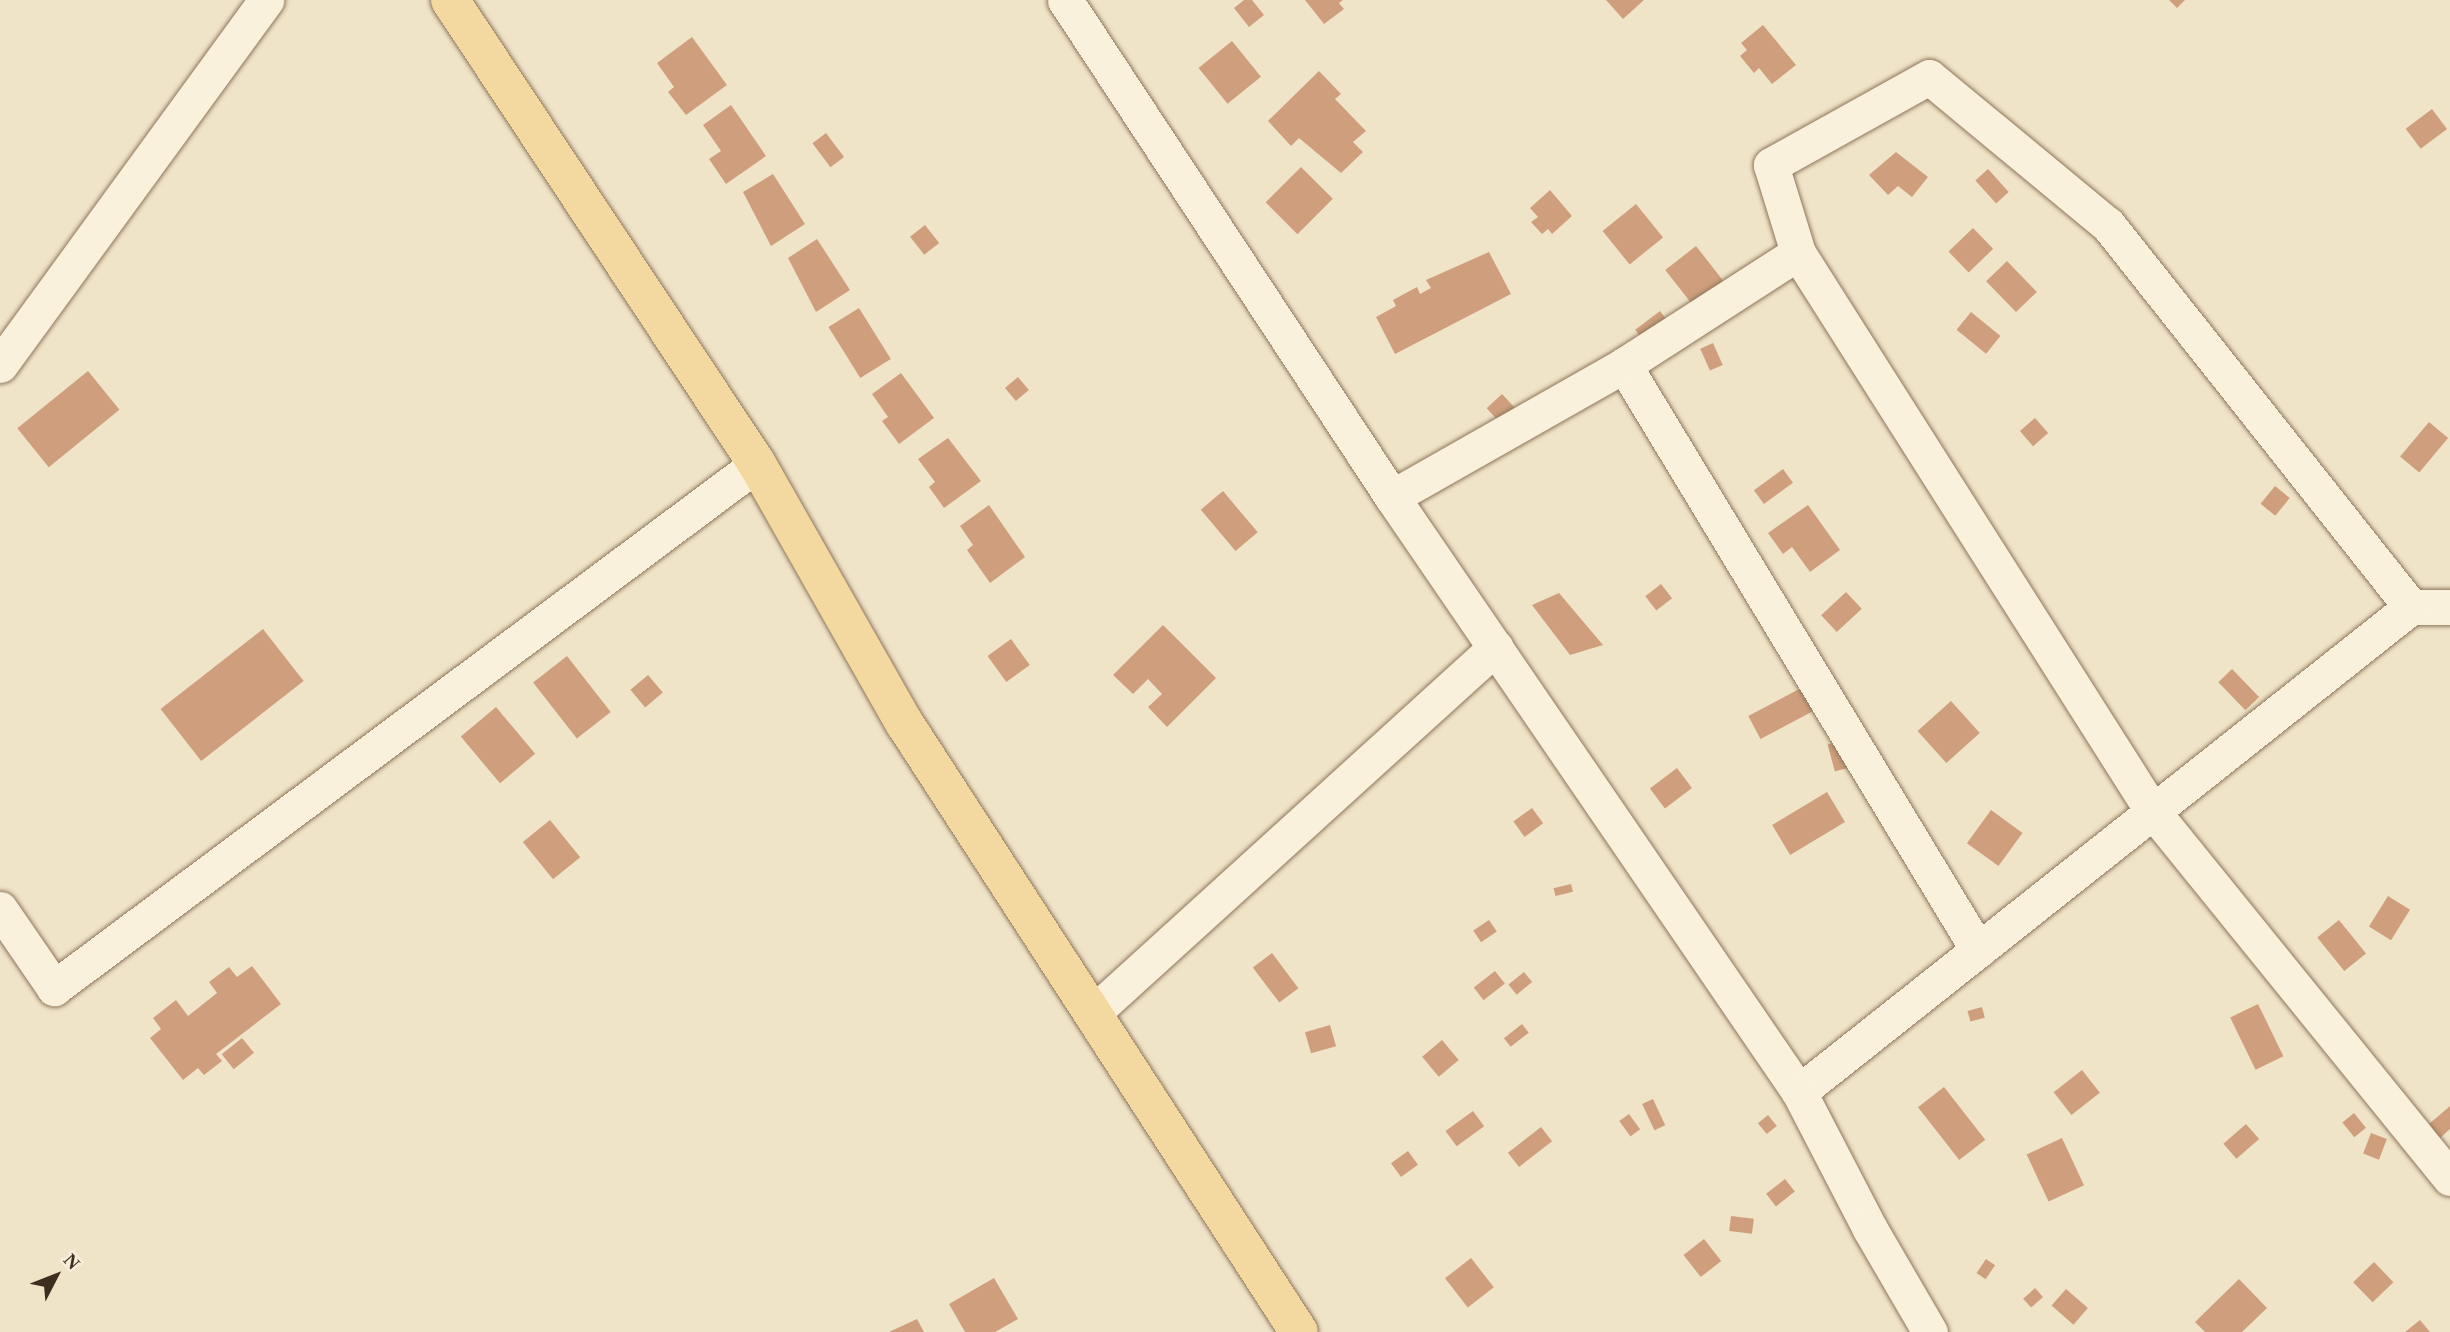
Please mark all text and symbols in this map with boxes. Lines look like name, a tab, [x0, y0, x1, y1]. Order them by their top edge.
north arrow	[21, 1241, 91, 1311]
text: N	[60, 1249, 84, 1274]

